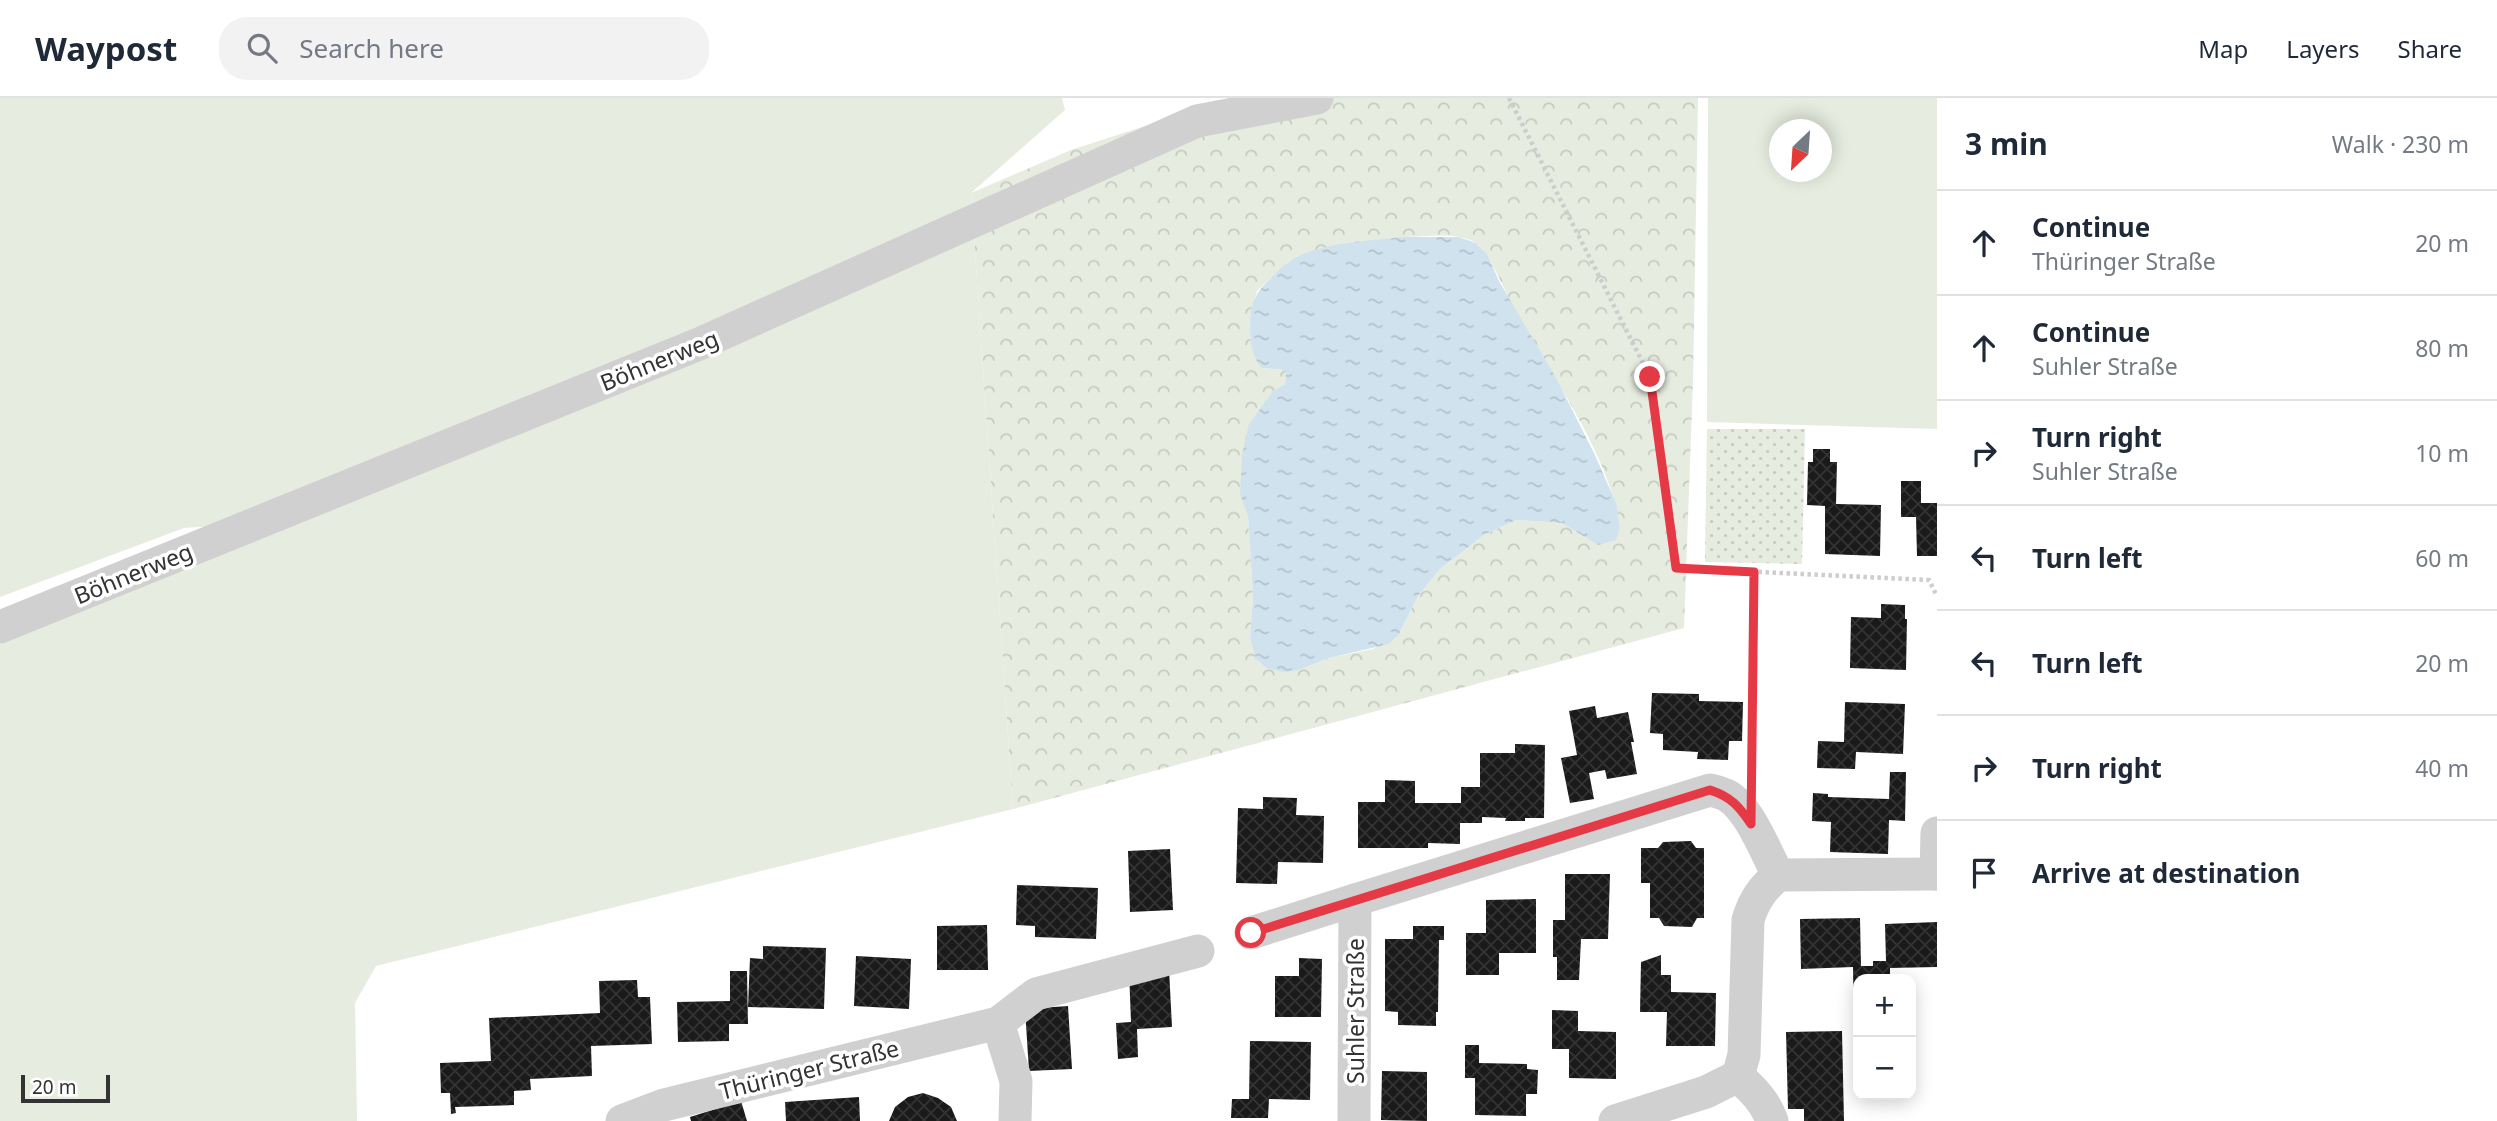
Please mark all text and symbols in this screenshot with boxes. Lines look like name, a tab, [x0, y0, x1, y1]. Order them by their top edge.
search box	[219, 17, 709, 80]
text: Waypost	[35, 26, 177, 71]
icon: search	[243, 29, 281, 67]
text: Search here	[299, 30, 444, 66]
text: Map	[2198, 32, 2248, 65]
text: Layers	[2286, 32, 2360, 65]
text: Share	[2398, 32, 2462, 65]
north arrow	[1769, 119, 1832, 182]
text: 3 min	[1965, 123, 2048, 164]
text: Walk · 230 m	[2332, 128, 2469, 160]
text: Continue	[2032, 209, 2150, 245]
icon: ahead	[1965, 224, 2003, 262]
text: 20 m	[2415, 227, 2469, 259]
text: Thüringer Straße	[2032, 245, 2216, 277]
text: Continue	[2032, 314, 2150, 350]
street label: Böhnerweg	[595, 322, 723, 398]
icon: ahead	[1965, 329, 2003, 367]
text: 80 m	[2415, 332, 2469, 364]
text: Suhler Straße	[2032, 350, 2178, 382]
route end	[1634, 361, 1665, 392]
text: Turn right	[2032, 419, 2162, 455]
icon: right	[1965, 434, 2003, 472]
text: 10 m	[2415, 437, 2469, 469]
text: Suhler Straße	[2032, 455, 2178, 487]
street label: Böhnerweg	[69, 535, 197, 611]
icon: left	[1965, 539, 2003, 577]
text: Turn left	[2032, 540, 2143, 576]
text: 60 m	[2415, 542, 2469, 574]
icon: left	[1965, 644, 2003, 682]
text: Turn left	[2032, 645, 2143, 681]
text: 20 m	[2415, 647, 2469, 679]
icon: right	[1965, 749, 2003, 787]
text: Turn right	[2032, 750, 2162, 786]
text: 40 m	[2415, 752, 2469, 784]
icon: arrive	[1965, 854, 2003, 892]
text: Arrive at destination	[2032, 855, 2301, 891]
route start	[1235, 917, 1266, 948]
street label: Suhler Straße	[1339, 938, 1371, 1084]
map controls	[1853, 974, 1916, 1100]
button: +	[1853, 974, 1916, 1037]
street label: Thüringer Straße	[716, 1031, 902, 1107]
button: −	[1853, 1037, 1916, 1100]
scale bar	[21, 1072, 110, 1104]
text: 20 m	[32, 1074, 76, 1100]

